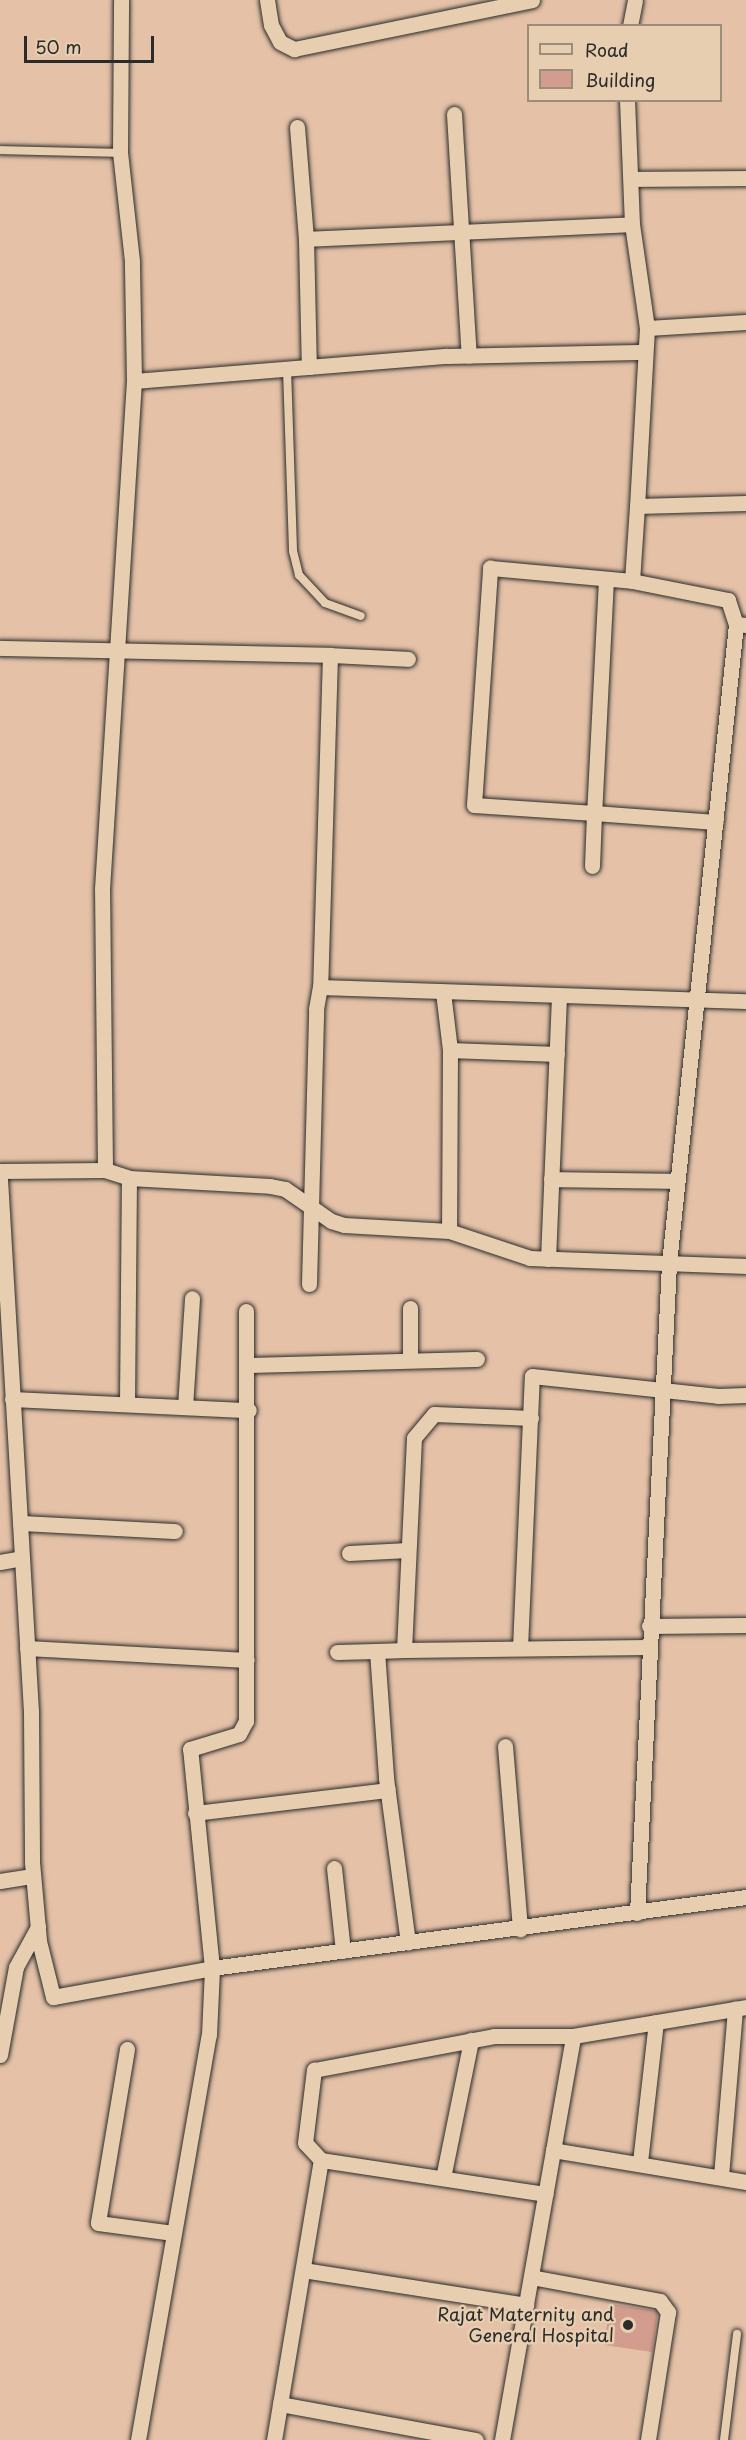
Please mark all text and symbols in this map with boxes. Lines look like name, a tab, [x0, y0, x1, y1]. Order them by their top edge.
scale bar	[27, 24, 158, 62]
legend	[527, 24, 722, 102]
text: 50 m	[35, 33, 82, 60]
text: Road	[585, 36, 629, 63]
text: Building	[585, 66, 655, 93]
place label: Rajat Maternity and General Hospital	[437, 2304, 614, 2346]
marker: Rajat Maternity and General Hospital	[619, 2316, 637, 2334]

